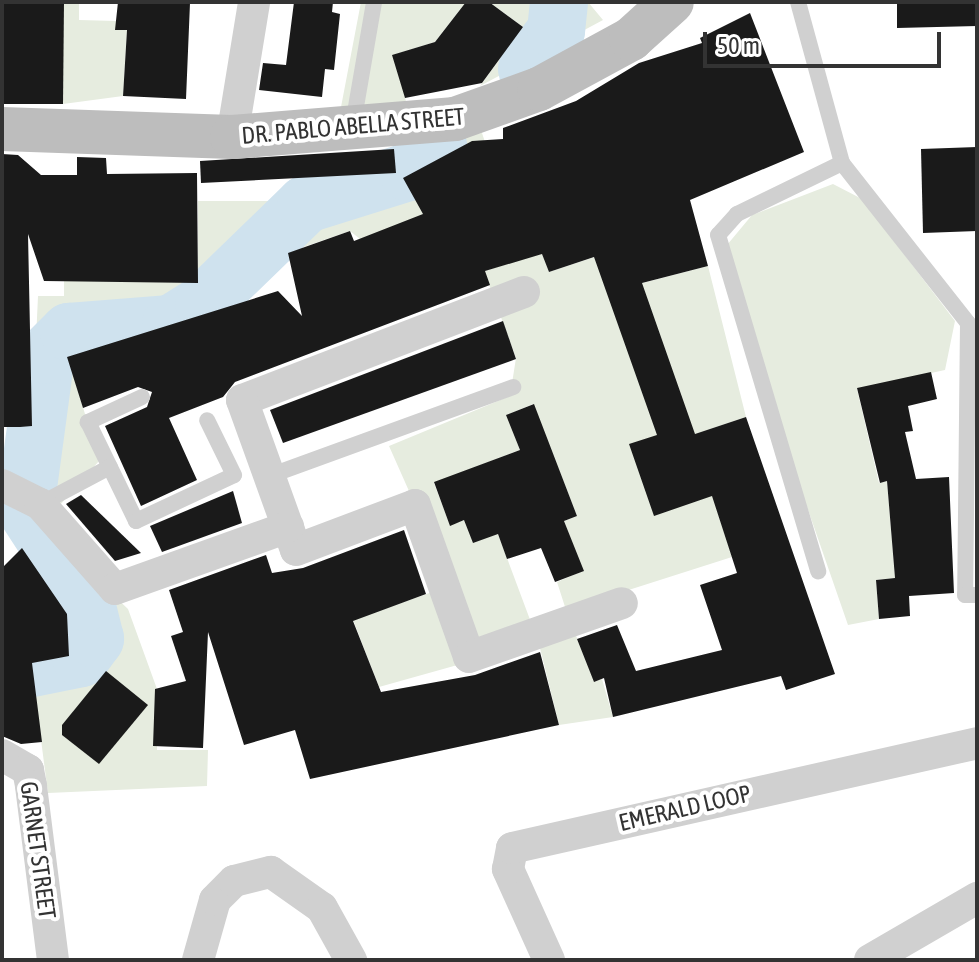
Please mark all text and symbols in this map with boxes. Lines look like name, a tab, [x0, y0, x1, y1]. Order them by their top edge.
scale bar	[707, 16, 945, 66]
text: 50 m	[717, 32, 760, 59]
street label: DR. PABLO ABELLA STREET	[240, 102, 466, 150]
street label: EMERALD LOOP	[616, 779, 754, 837]
street label: GARNET STREET	[14, 780, 62, 920]

